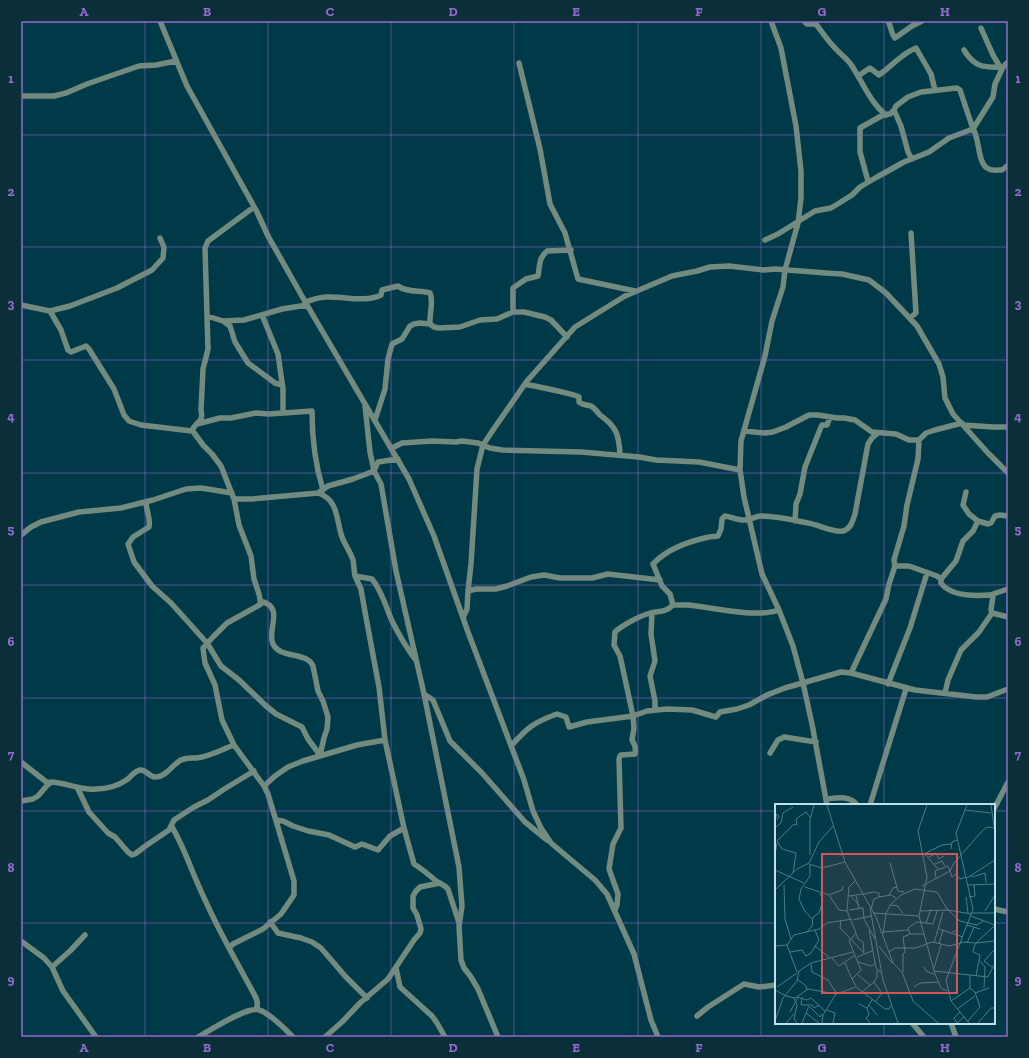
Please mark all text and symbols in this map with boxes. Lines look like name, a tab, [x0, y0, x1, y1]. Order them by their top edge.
text: A	[80, 4, 89, 19]
text: B	[203, 4, 211, 19]
text: C	[326, 4, 334, 19]
text: D	[448, 4, 458, 19]
text: E	[572, 4, 580, 19]
text: F	[695, 4, 703, 19]
text: G	[818, 4, 827, 19]
text: H	[940, 4, 950, 19]
text: 1	[8, 71, 14, 86]
text: 1	[1015, 71, 1021, 86]
text: 2	[8, 184, 15, 199]
text: 2	[1015, 184, 1022, 199]
text: 3	[8, 296, 15, 311]
text: 3	[1015, 296, 1022, 311]
text: 4	[7, 409, 15, 424]
text: 4	[1014, 409, 1022, 424]
text: 5	[8, 522, 15, 537]
text: 5	[1015, 522, 1022, 537]
text: 6	[8, 634, 15, 649]
text: 6	[1015, 634, 1022, 649]
text: 7	[8, 747, 15, 762]
text: 7	[1015, 747, 1022, 762]
inset map	[775, 804, 995, 1024]
text: 8	[7, 860, 15, 875]
text: 8	[1014, 860, 1022, 875]
text: 9	[8, 972, 15, 987]
text: 9	[1015, 972, 1022, 987]
text: A	[80, 1040, 89, 1055]
text: B	[203, 1040, 211, 1055]
text: C	[326, 1040, 334, 1055]
text: D	[448, 1040, 458, 1055]
text: E	[572, 1040, 580, 1055]
text: F	[695, 1040, 703, 1055]
text: G	[818, 1040, 827, 1055]
text: H	[940, 1040, 950, 1055]

